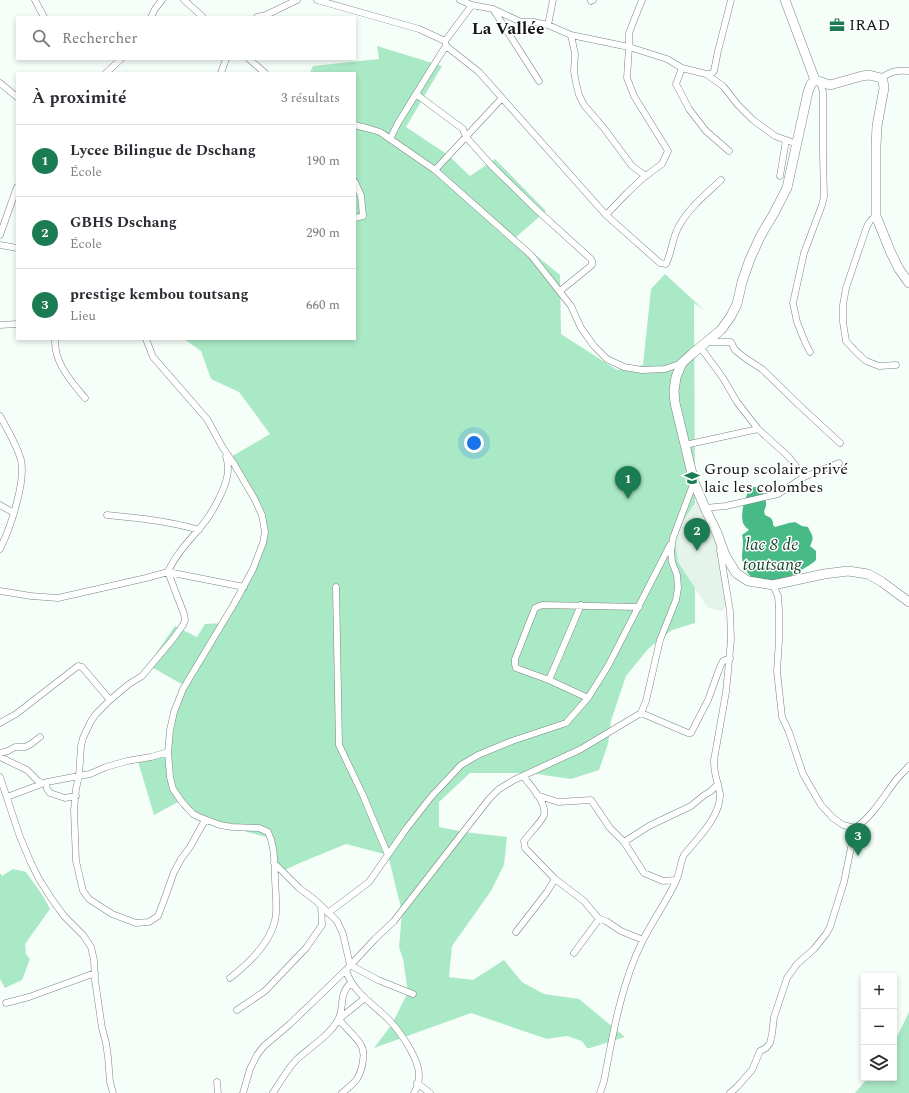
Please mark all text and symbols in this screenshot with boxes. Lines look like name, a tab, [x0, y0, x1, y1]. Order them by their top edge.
place label: IRAD	[849, 13, 890, 37]
search box	[16, 16, 356, 60]
district label: La Vallée	[472, 16, 544, 42]
office icon: IRAD	[828, 16, 846, 34]
icon: search	[30, 27, 52, 49]
text: Rechercher	[62, 27, 137, 50]
text: À proximité	[32, 85, 127, 111]
text: 3 résultats	[281, 88, 340, 108]
text: Lycee Bilingue de Dschang	[70, 139, 256, 162]
text: 1	[41, 151, 49, 171]
text: 190 m	[306, 151, 340, 171]
text: École	[70, 162, 102, 182]
text: GBHS Dschang	[70, 211, 177, 234]
text: 2	[41, 223, 49, 243]
text: 290 m	[306, 223, 340, 243]
text: École	[70, 234, 102, 254]
text: prestige kembou toutsang	[70, 283, 249, 306]
text: 3	[41, 295, 49, 315]
text: 660 m	[306, 295, 340, 315]
text: Lieu	[70, 306, 96, 326]
your location	[464, 433, 484, 453]
place label: Group scolaire privé laic les colombes	[704, 457, 848, 499]
pin: 1	[615, 466, 641, 499]
school or university icon: Group scolaire privé laic les colombes	[683, 469, 701, 487]
pin: 2	[684, 518, 710, 551]
water label: lac 8 de toutsang	[742, 532, 802, 578]
pin: 3	[845, 823, 871, 856]
map controls	[861, 973, 897, 1081]
button: +	[861, 973, 897, 1009]
button: −	[861, 1009, 897, 1045]
button: layers	[861, 1045, 897, 1081]

